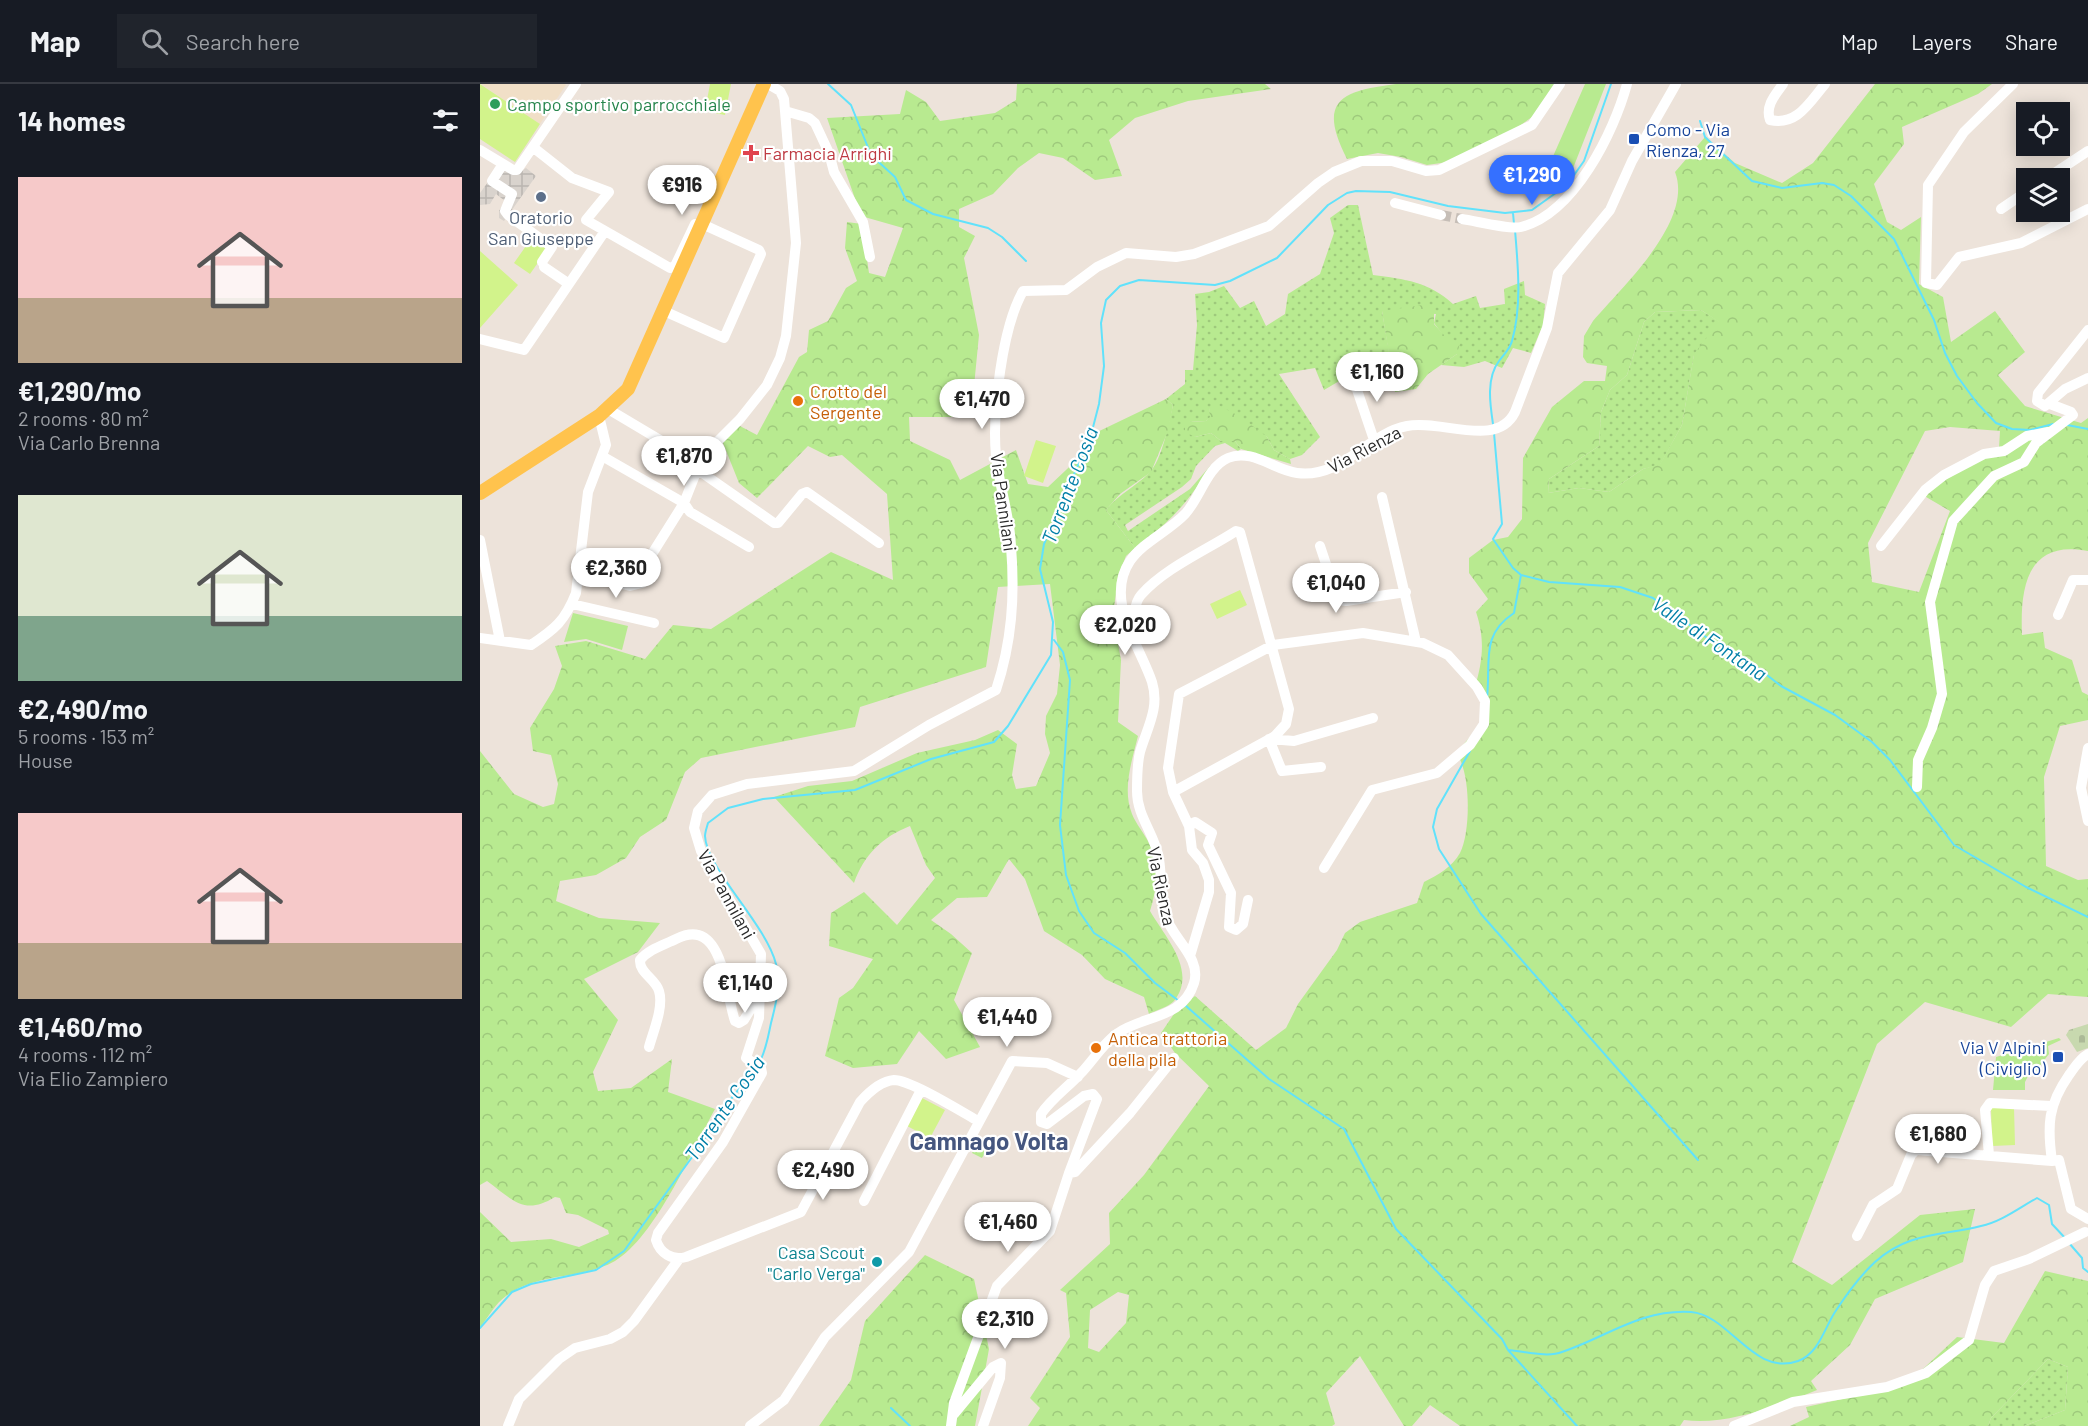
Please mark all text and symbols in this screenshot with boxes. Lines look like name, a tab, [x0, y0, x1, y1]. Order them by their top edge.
search box	[117, 14, 537, 68]
text: Map	[30, 24, 81, 58]
icon: search	[138, 25, 171, 58]
text: Search here	[186, 28, 300, 54]
text: Map	[1841, 29, 1878, 54]
text: Layers	[1911, 29, 1972, 54]
text: Share	[2005, 29, 2058, 54]
place label: Campo sportivo parrocchiale	[507, 93, 731, 115]
marker: Campo sportivo parrocchiale	[488, 97, 502, 111]
map controls	[2016, 102, 2070, 222]
button: locate	[2016, 102, 2070, 156]
icon: filters	[429, 104, 462, 137]
text: 14 homes	[18, 105, 125, 136]
place label: Como - Via Rienza, 27	[1646, 118, 1730, 161]
marker: Como - Via Rienza, 27	[1627, 132, 1641, 146]
place label: Farmacia Arrighi	[763, 142, 892, 164]
marker: Farmacia Arrighi	[744, 146, 758, 160]
pin: €1,290	[1483, 155, 1581, 206]
text: €1,290	[1503, 162, 1561, 186]
pin: €916	[646, 165, 718, 216]
button: layers	[2016, 168, 2070, 222]
text: €916	[662, 172, 702, 196]
marker: Oratorio San Giuseppe	[534, 190, 548, 204]
place label: Oratorio San Giuseppe	[488, 206, 594, 249]
icon: home	[186, 216, 294, 324]
pin: €1,160	[1328, 352, 1426, 403]
text: €1,160	[1350, 359, 1404, 383]
text: €1,290/mo	[18, 375, 141, 406]
pin: €1,470	[933, 379, 1031, 430]
place label: Crotto del Sergente	[810, 380, 887, 423]
text: €1,470	[953, 386, 1011, 410]
marker: Crotto del Sergente	[791, 394, 805, 408]
text: 2 rooms · 80 m²	[18, 406, 149, 430]
street label: Via Rienza	[1323, 420, 1405, 478]
water label: Torrente Cosia	[1036, 423, 1102, 547]
text: Via Carlo Brenna	[18, 430, 160, 454]
pin: €1,870	[635, 436, 733, 487]
text: €1,870	[655, 443, 713, 467]
street label: Via Pannilani	[986, 451, 1022, 553]
icon: home	[186, 534, 294, 642]
pin: €2,360	[567, 548, 665, 599]
text: €2,360	[585, 555, 647, 579]
pin: €1,040	[1287, 563, 1385, 614]
text: €1,040	[1306, 570, 1366, 594]
water label: Valle di Fontana	[1648, 591, 1772, 685]
pin: €2,020	[1076, 605, 1174, 656]
text: €2,020	[1094, 612, 1156, 636]
text: €2,490/mo	[18, 693, 148, 724]
text: 5 rooms · 153 m²	[18, 724, 154, 748]
text: House	[18, 748, 73, 772]
street label: Via Pannilani	[693, 845, 761, 943]
street label: Via Rienza	[1143, 845, 1181, 927]
icon: home	[186, 852, 294, 960]
pin: €1,140	[696, 963, 794, 1014]
text: €1,140	[717, 970, 773, 994]
pin: €1,440	[958, 997, 1056, 1048]
text: €1,440	[977, 1004, 1037, 1028]
text: €1,460/mo	[18, 1011, 143, 1042]
place label: Antica trattoria della pila	[1108, 1027, 1227, 1070]
place label: Via V Alpini (Civiglio)	[1960, 1036, 2046, 1079]
marker: Antica trattoria della pila	[1089, 1041, 1103, 1055]
text: 4 rooms · 112 m²	[18, 1042, 152, 1066]
marker: Via V Alpini (Civiglio)	[2051, 1050, 2065, 1064]
water label: Torrente Cosia	[679, 1051, 769, 1165]
text: Via Elio Zampiero	[18, 1066, 168, 1090]
pin: €1,680	[1889, 1114, 1987, 1165]
text: €1,680	[1909, 1121, 1967, 1145]
district label: Camnago Volta	[910, 1126, 1069, 1155]
pin: €2,490	[774, 1150, 872, 1201]
text: €2,490	[791, 1157, 855, 1181]
pin: €1,460	[959, 1202, 1057, 1253]
text: €1,460	[978, 1209, 1038, 1233]
place label: Casa Scout "Carlo Verga"	[767, 1241, 865, 1284]
marker: Casa Scout "Carlo Verga"	[870, 1255, 884, 1269]
pin: €2,310	[956, 1299, 1054, 1350]
text: €2,310	[976, 1306, 1034, 1330]

